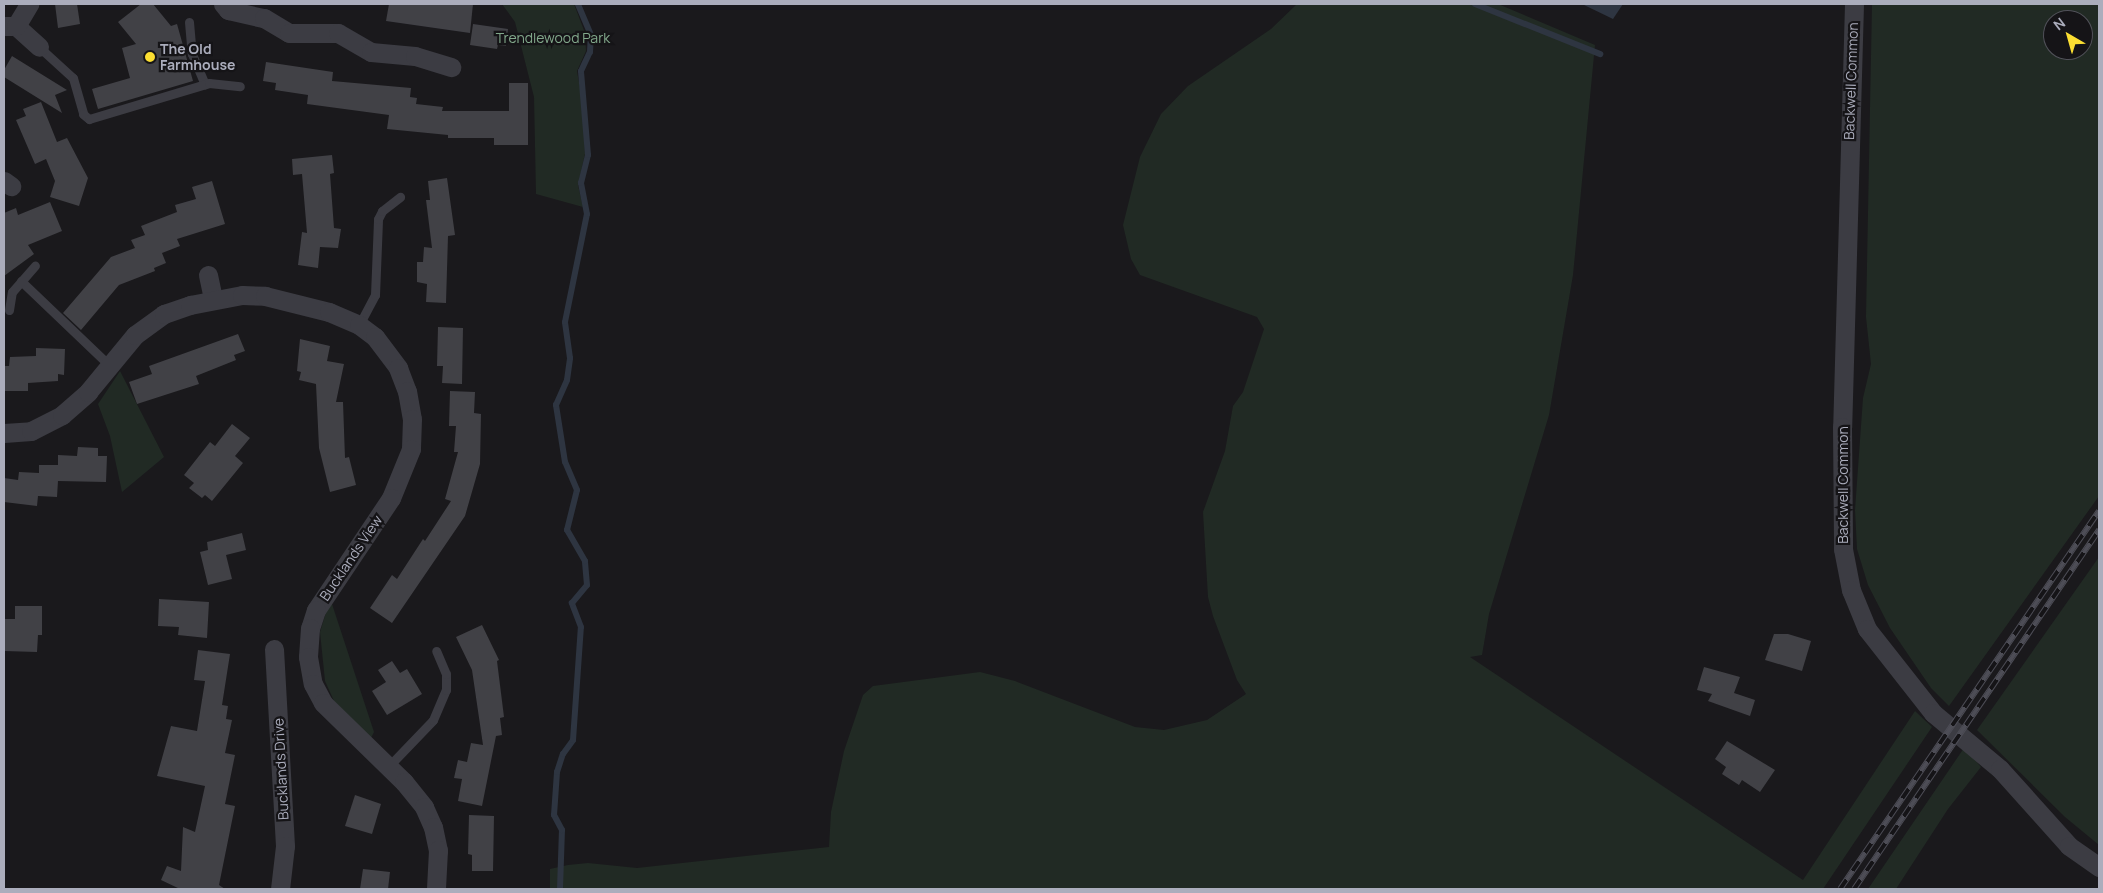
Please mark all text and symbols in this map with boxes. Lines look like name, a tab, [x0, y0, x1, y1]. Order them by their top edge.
north arrow	[2043, 10, 2093, 60]
text: N	[2049, 13, 2069, 34]
street label: Backwell Common	[1841, 22, 1861, 140]
park label: Trendlewood Park	[496, 30, 610, 46]
place label: The Old Farmhouse	[160, 41, 235, 74]
marker: The Old Farmhouse	[144, 51, 156, 63]
street label: Backwell Common	[1835, 426, 1851, 544]
street label: Bucklands View	[316, 512, 386, 604]
street label: Bucklands Drive	[270, 718, 292, 820]

